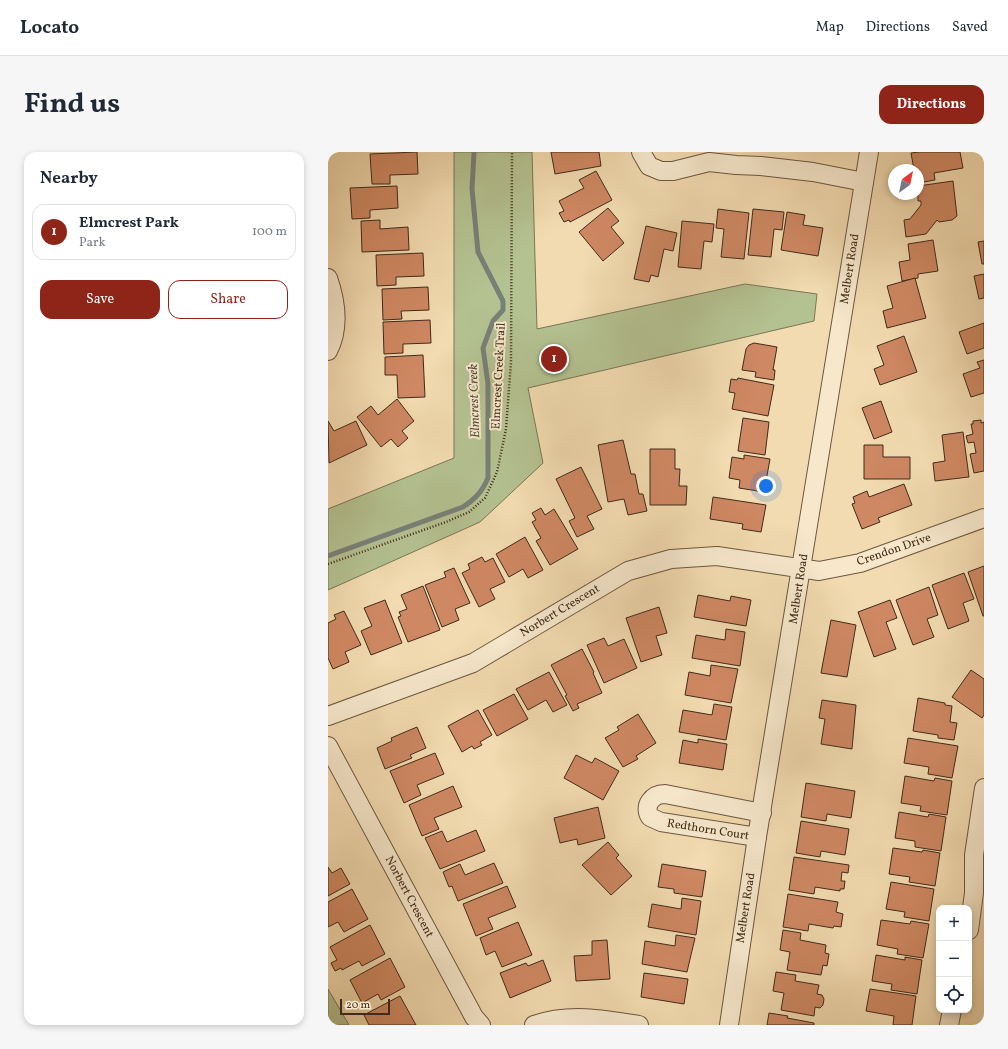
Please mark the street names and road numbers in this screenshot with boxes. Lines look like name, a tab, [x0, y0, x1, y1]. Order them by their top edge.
street label: Melbert Road	[837, 232, 864, 305]
street label: Elmcrest Creek Trail	[488, 322, 510, 430]
street label: Crendon Drive	[855, 530, 934, 570]
street label: Melbert Road	[786, 552, 813, 625]
street label: Norbert Crescent	[517, 581, 603, 641]
street label: Redthorn Court	[666, 816, 750, 844]
street label: Norbert Crescent	[381, 853, 437, 941]
street label: Melbert Road	[733, 871, 760, 944]

